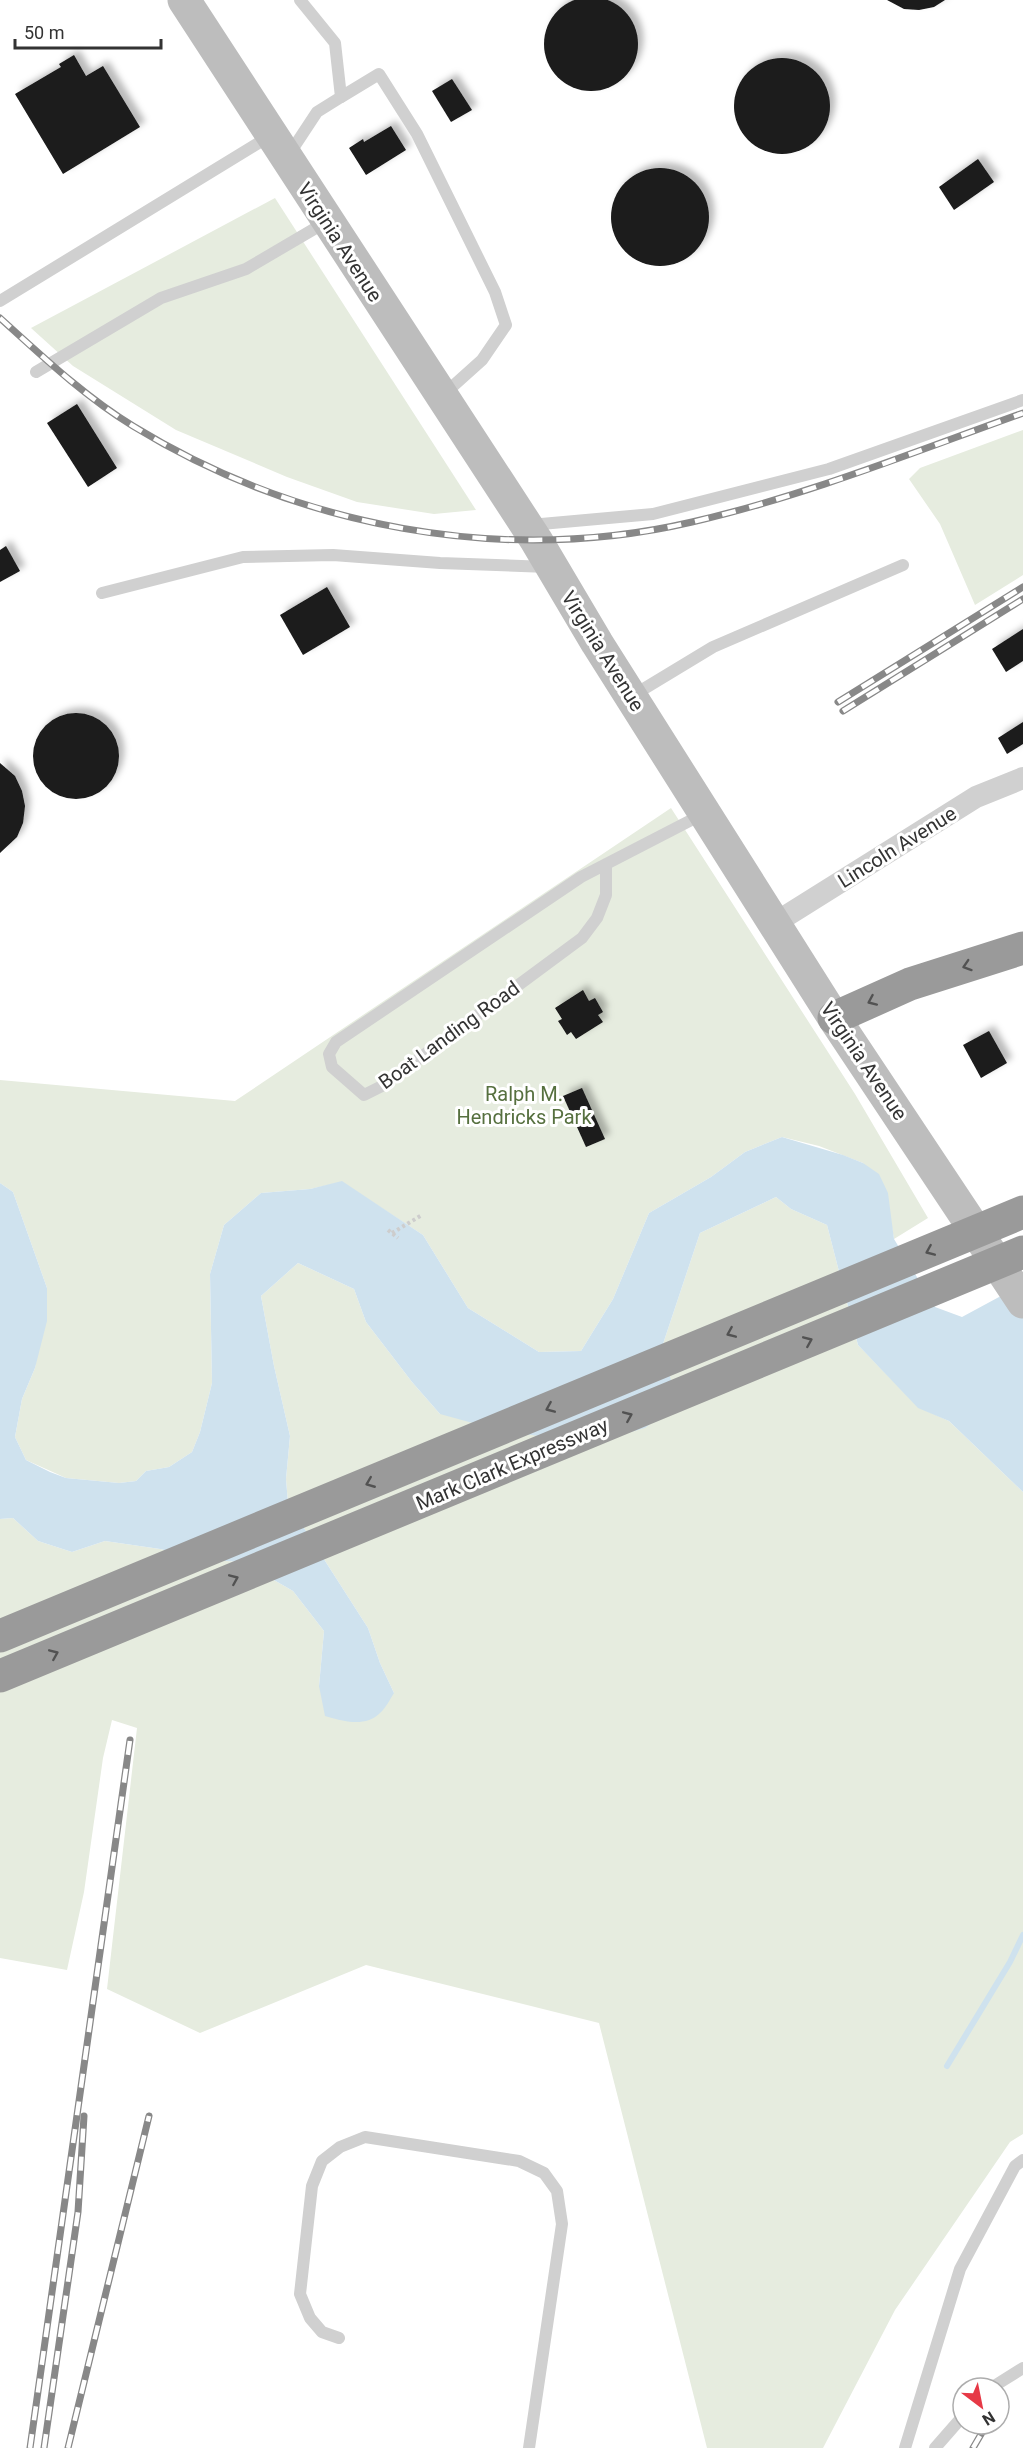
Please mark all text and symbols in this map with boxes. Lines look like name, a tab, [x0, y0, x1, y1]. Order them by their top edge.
scale bar	[15, 12, 160, 50]
text: 50 m	[24, 22, 64, 43]
street label: Virginia Avenue	[293, 178, 387, 306]
street label: Virginia Avenue	[556, 586, 650, 716]
street label: Lincoln Avenue	[833, 801, 961, 893]
one-way arrow	[962, 959, 973, 971]
street label: Boat Landing Road	[374, 976, 524, 1094]
one-way arrow	[867, 994, 878, 1006]
street label: Virginia Avenue	[816, 997, 912, 1125]
park label: Ralph M. Hendricks Park	[456, 1082, 592, 1129]
one-way arrow	[925, 1244, 936, 1256]
one-way arrow	[726, 1326, 737, 1338]
one-way arrow	[801, 1336, 812, 1348]
one-way arrow	[546, 1401, 557, 1413]
one-way arrow	[621, 1411, 632, 1423]
street label: Mark Clark Expressway	[412, 1412, 612, 1515]
one-way arrow	[366, 1476, 377, 1488]
one-way arrow	[228, 1574, 239, 1586]
one-way arrow	[48, 1649, 59, 1661]
north arrow	[951, 2376, 1011, 2436]
text: N	[979, 2407, 999, 2429]

